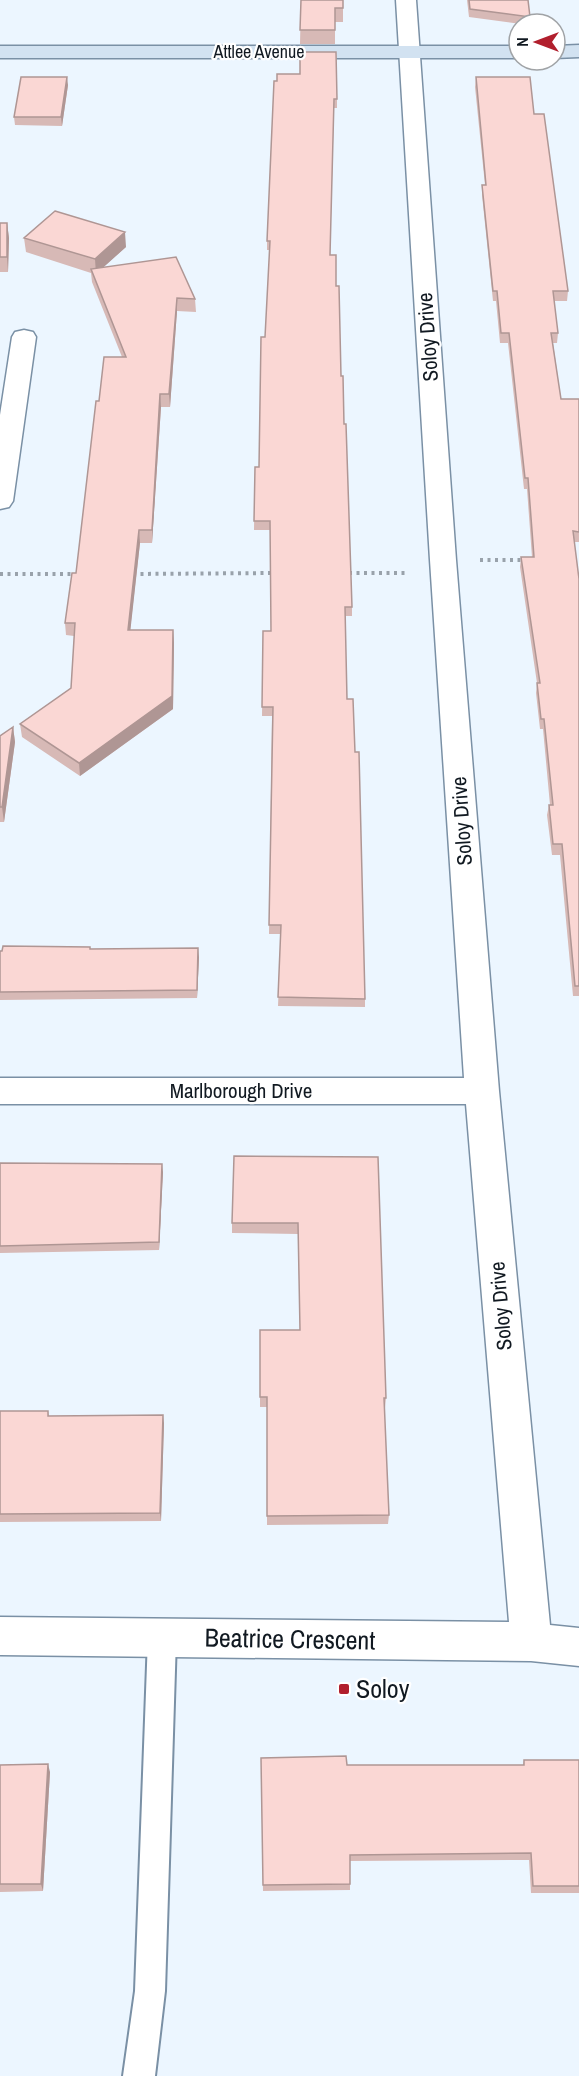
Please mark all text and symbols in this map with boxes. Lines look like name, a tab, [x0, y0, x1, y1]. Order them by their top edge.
north arrow	[507, 12, 567, 72]
text: N	[511, 37, 533, 47]
street label: Attlee Avenue	[213, 39, 304, 64]
street label: Soloy Drive	[410, 292, 445, 382]
street label: Soloy Drive	[444, 776, 479, 866]
street label: Marlborough Drive	[170, 1076, 312, 1105]
street label: Soloy Drive	[482, 1260, 519, 1352]
street label: Beatrice Crescent	[204, 1620, 376, 1657]
place label: Soloy	[356, 1671, 410, 1706]
marker: Soloy	[337, 1682, 351, 1696]

